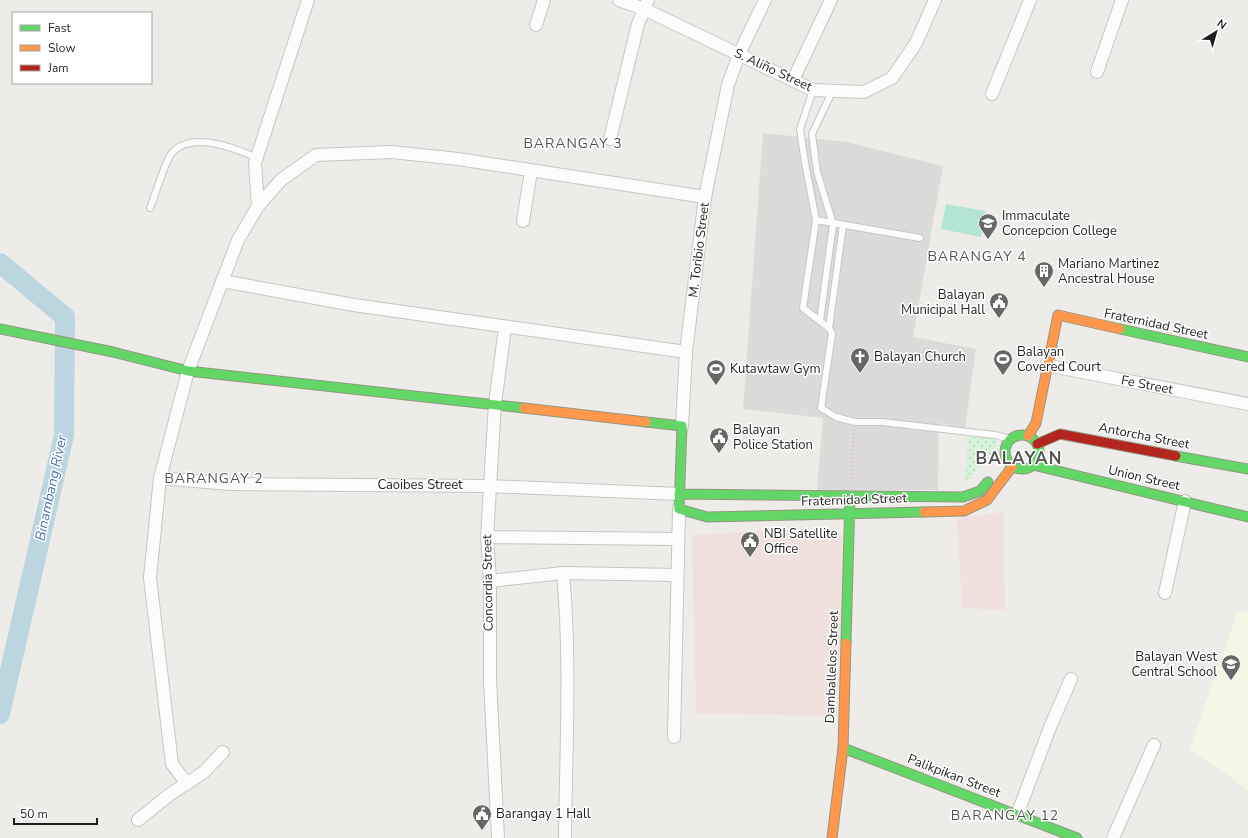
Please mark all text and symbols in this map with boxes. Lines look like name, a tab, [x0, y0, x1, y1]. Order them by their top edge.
legend	[12, 12, 152, 84]
north arrow	[1196, 12, 1236, 52]
text: N	[1214, 16, 1230, 33]
text: Fast	[48, 20, 71, 36]
text: Slow	[48, 40, 76, 56]
street label: S. Aliño Street	[731, 44, 815, 96]
text: Jam	[47, 60, 69, 76]
district label: BARANGAY 3	[523, 134, 623, 153]
street label: M. Toribio Street	[684, 201, 714, 299]
place label: Immaculate Concepcion College	[1002, 207, 1117, 240]
school or university icon: Immaculate Concepcion College	[977, 212, 999, 240]
district label: BARANGAY 4	[927, 247, 1027, 266]
place label: Mariano Martinez Ancestral House	[1058, 255, 1159, 288]
building icon: Mariano Martinez Ancestral House	[1033, 260, 1055, 288]
place label: Balayan Municipal Hall	[901, 286, 985, 319]
public building icon: Balayan Municipal Hall	[988, 291, 1010, 319]
street label: Fraternidad Street	[1102, 304, 1210, 344]
place label: Balayan Covered Court	[1017, 343, 1101, 376]
church icon: Balayan Church	[849, 346, 871, 374]
place label: Balayan Church	[874, 348, 966, 366]
sports icon: Balayan Covered Court	[992, 348, 1014, 376]
sports icon: Kutawtaw Gym	[705, 358, 727, 386]
place label: Kutawtaw Gym	[730, 360, 821, 378]
street label: Fe Street	[1119, 371, 1175, 399]
street label: Antorcha Street	[1097, 418, 1191, 454]
place label: Balayan Police Station	[733, 421, 813, 454]
public building icon: Balayan Police Station	[708, 426, 730, 454]
water label: Binambang River	[31, 432, 72, 543]
district label: BALAYAN	[976, 447, 1062, 470]
street label: Union Street	[1106, 461, 1182, 495]
district label: BARANGAY 2	[164, 469, 264, 488]
street label: Caoibes Street	[377, 476, 463, 494]
street label: Fraternidad Street	[801, 489, 908, 511]
place label: NBI Satellite Office	[764, 525, 838, 558]
public building icon: NBI Satellite Office	[739, 530, 761, 558]
street label: Concordia Street	[478, 534, 498, 632]
street label: Damballelos Street	[821, 610, 843, 724]
place label: Balayan West Central School	[1131, 648, 1217, 681]
school or university icon: Balayan West Central School	[1220, 653, 1242, 681]
street label: Palikpikan Street	[905, 750, 1004, 802]
scale bar	[14, 800, 97, 826]
public building icon: Barangay 1 Hall	[471, 803, 493, 831]
place label: Barangay 1 Hall	[496, 805, 591, 823]
text: 50 m	[20, 806, 48, 822]
district label: BARANGAY 12	[951, 806, 1059, 825]

